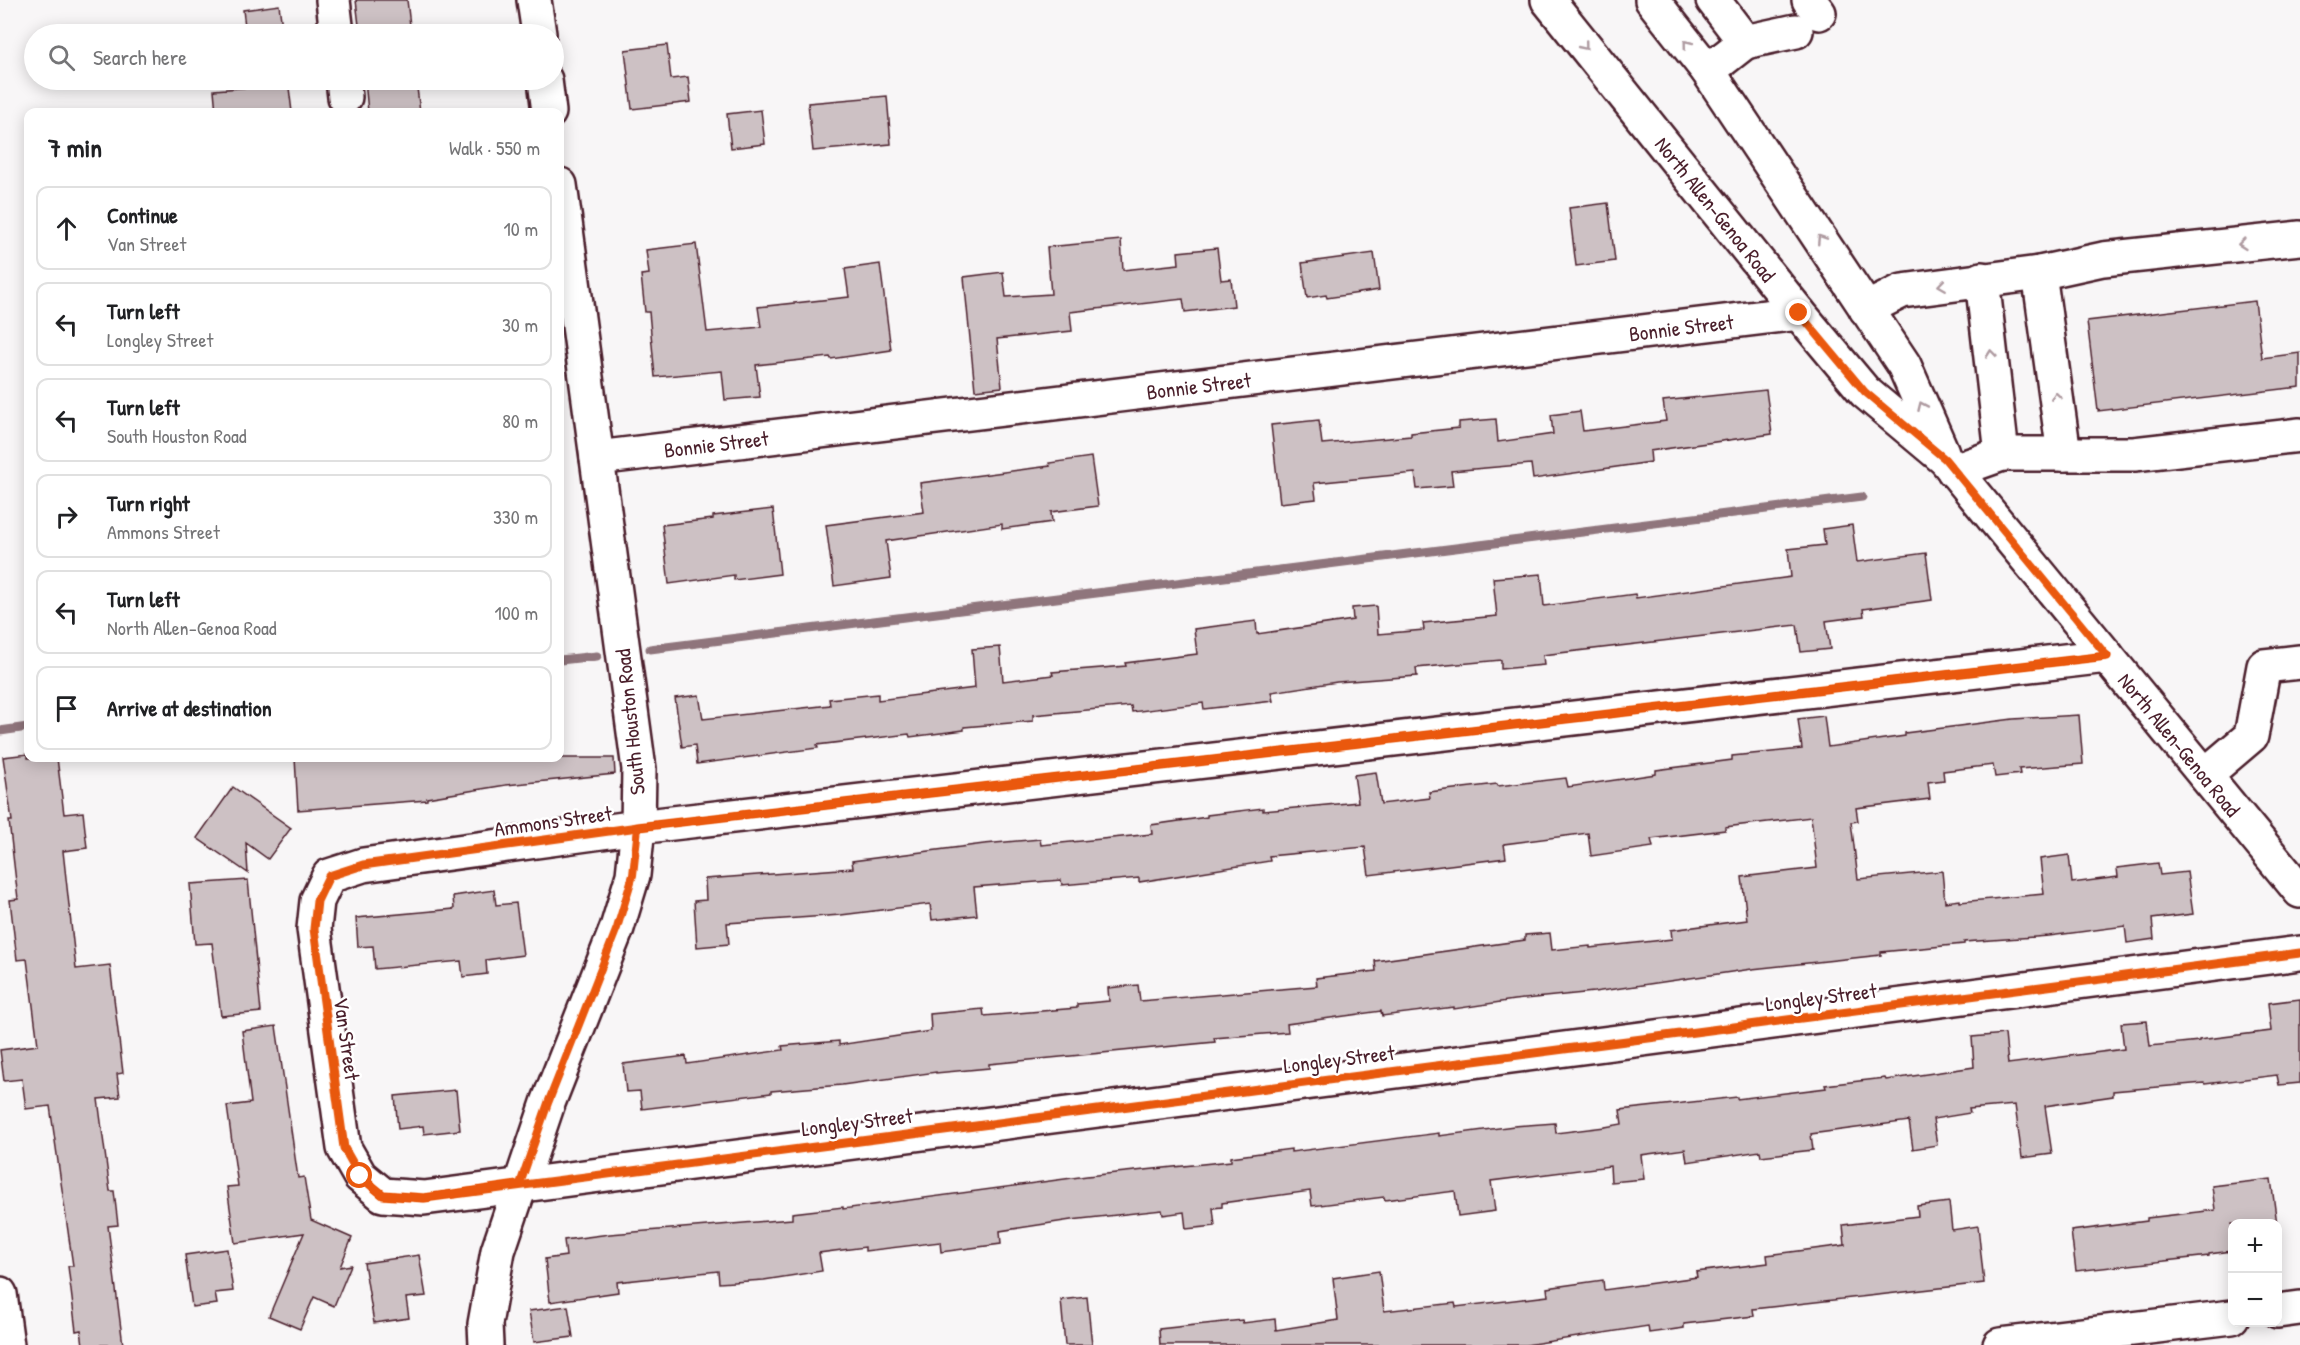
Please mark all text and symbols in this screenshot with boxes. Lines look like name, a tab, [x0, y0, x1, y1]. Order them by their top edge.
search box	[24, 24, 564, 90]
one-way arrow	[1577, 39, 1588, 50]
one-way arrow	[1683, 40, 1694, 51]
icon: search	[45, 41, 78, 74]
text: Search here	[93, 42, 187, 72]
text: 7 min	[48, 130, 102, 165]
street label: North Allen-Genoa Road	[1649, 130, 1783, 288]
text: Walk · 550 m	[449, 134, 540, 161]
text: Continue	[107, 200, 178, 230]
icon: ahead	[50, 212, 83, 245]
text: 10 m	[504, 215, 538, 242]
text: Van Street	[107, 230, 186, 257]
one-way arrow	[1817, 235, 1828, 246]
one-way arrow	[2237, 237, 2246, 250]
one-way arrow	[1937, 279, 1946, 291]
text: Turn left	[107, 296, 180, 326]
route end	[1785, 299, 1811, 325]
street label: Bonnie Street	[1627, 306, 1736, 348]
icon: left	[50, 308, 83, 341]
text: 30 m	[502, 311, 538, 338]
text: Longley Street	[107, 326, 213, 353]
one-way arrow	[1985, 350, 1998, 359]
street label: Bonnie Street	[1145, 365, 1253, 406]
text: Turn left	[107, 392, 180, 422]
one-way arrow	[2050, 392, 2063, 401]
one-way arrow	[1917, 401, 1929, 412]
icon: left	[50, 404, 83, 437]
text: 80 m	[502, 407, 538, 434]
text: South Houston Road	[107, 422, 247, 449]
street label: Bonnie Street	[662, 423, 771, 464]
text: Turn right	[107, 488, 190, 518]
icon: right	[50, 500, 83, 533]
text: 330 m	[493, 503, 538, 530]
text: Ammons Street	[107, 518, 220, 545]
text: Turn left	[107, 584, 180, 614]
icon: left	[50, 596, 83, 629]
text: 100 m	[495, 599, 538, 626]
text: North Allen-Genoa Road	[107, 614, 277, 641]
street label: South Houston Road	[608, 648, 652, 796]
street label: North Allen-Genoa Road	[2112, 666, 2247, 823]
icon: arrive	[50, 692, 83, 725]
text: Arrive at destination	[107, 693, 272, 723]
street label: Ammons Street	[492, 798, 614, 844]
street label: Longley Street	[1764, 976, 1879, 1018]
street label: Van Street	[327, 996, 367, 1083]
street label: Longley Street	[1282, 1038, 1397, 1080]
street label: Longley Street	[800, 1101, 915, 1143]
route start	[346, 1162, 372, 1188]
map controls	[2228, 1219, 2282, 1327]
button: +	[2228, 1219, 2282, 1273]
button: −	[2228, 1273, 2282, 1327]

